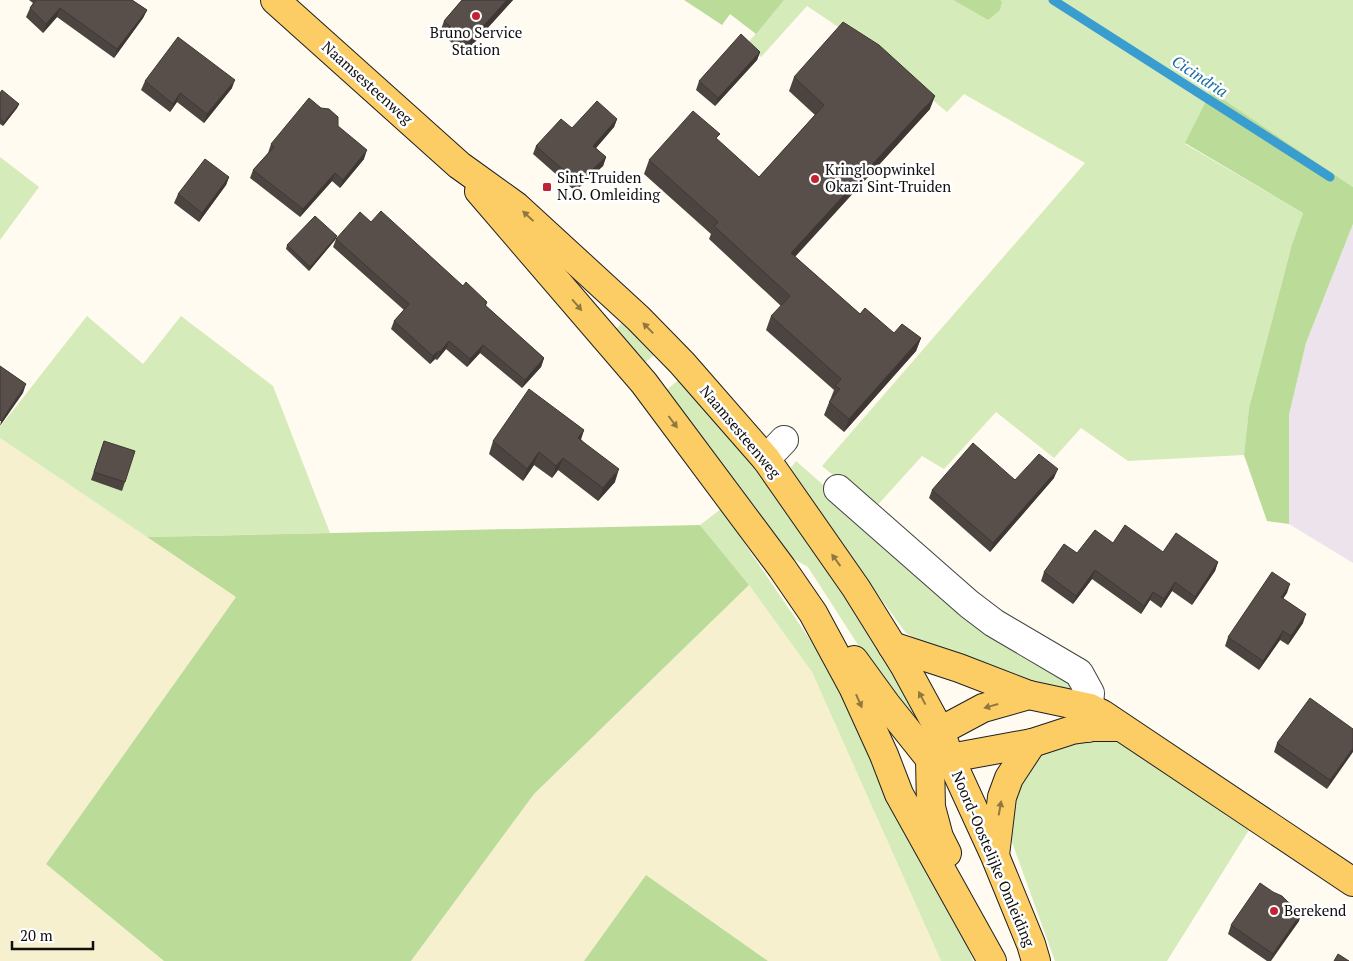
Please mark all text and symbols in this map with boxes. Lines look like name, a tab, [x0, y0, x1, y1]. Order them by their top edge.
marker: Bruno Service Station	[470, 10, 482, 22]
place label: Bruno Service Station	[430, 22, 522, 59]
street label: Naamsesteenweg	[318, 36, 418, 129]
water label: Cicindria	[1168, 50, 1232, 102]
place label: Kringloopwinkel Okazi Sint-Truiden	[825, 159, 951, 196]
place label: Sint-Truiden N.O. Omleiding	[557, 167, 661, 204]
marker: Kringloopwinkel Okazi Sint-Truiden	[809, 173, 821, 185]
marker: Sint-Truiden N.O. Omleiding	[541, 181, 553, 193]
one-way arrow	[522, 210, 534, 222]
one-way arrow	[572, 298, 583, 311]
one-way arrow	[642, 322, 654, 334]
street label: Naamsesteenweg	[696, 381, 786, 483]
one-way arrow	[668, 415, 678, 429]
one-way arrow	[831, 553, 841, 567]
one-way arrow	[918, 691, 926, 706]
one-way arrow	[856, 694, 864, 708]
one-way arrow	[984, 702, 999, 710]
street label: Noord-Oostelijke Omleiding	[948, 768, 1041, 951]
one-way arrow	[997, 800, 1005, 816]
place label: Berekend	[1284, 900, 1346, 920]
marker: Berekend	[1268, 905, 1280, 917]
scale bar	[12, 918, 94, 950]
text: 20 m	[20, 925, 53, 945]

